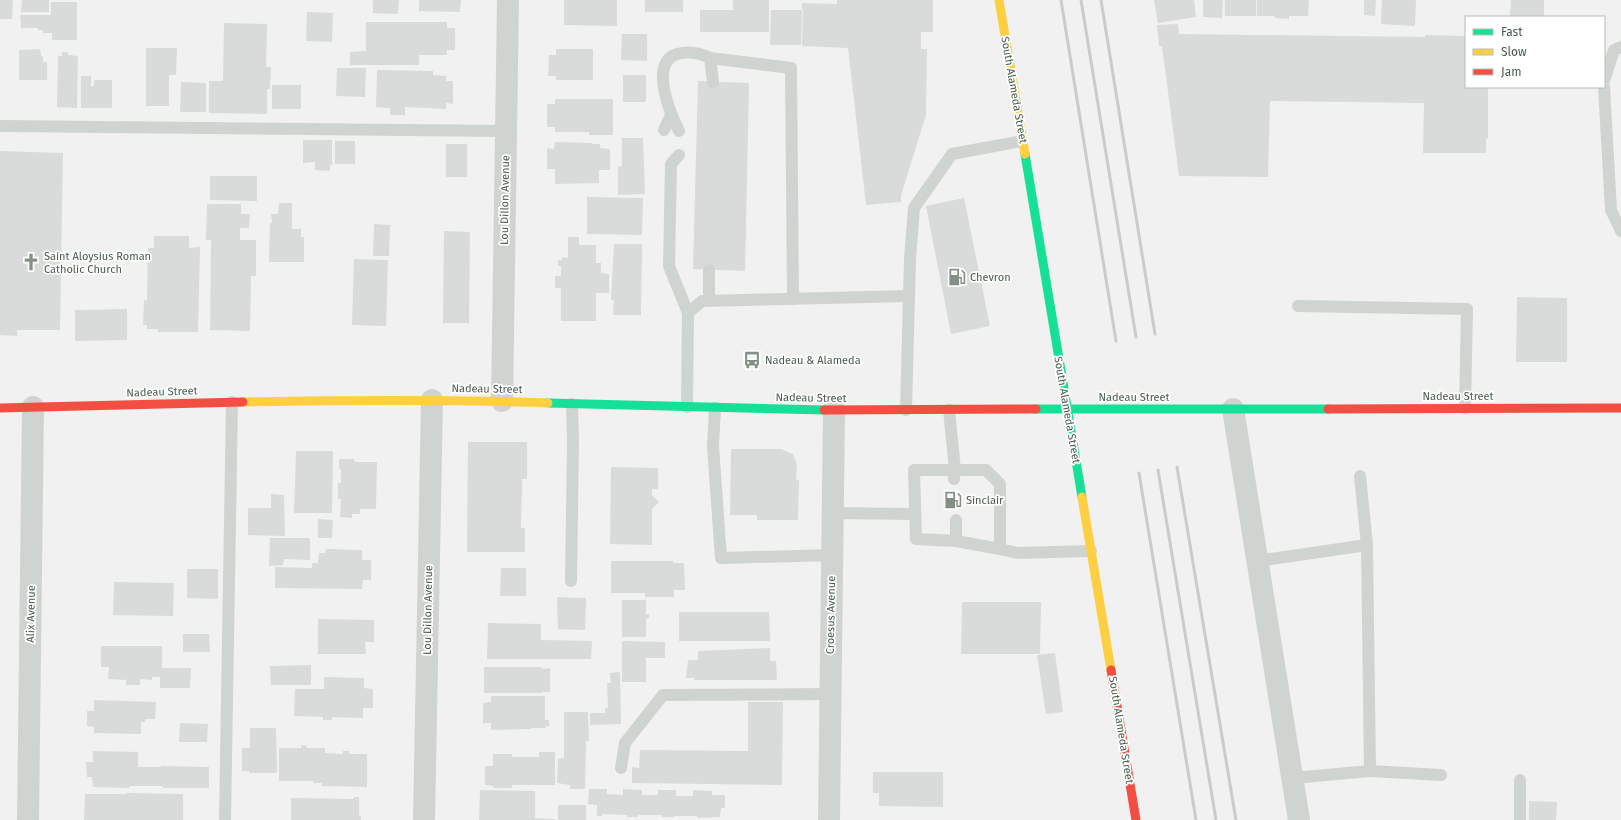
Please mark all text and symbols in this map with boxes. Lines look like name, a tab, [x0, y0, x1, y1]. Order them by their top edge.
legend	[1465, 16, 1605, 88]
text: Fast	[1501, 25, 1523, 39]
street label: South Alameda Street	[998, 36, 1030, 145]
text: Slow	[1501, 45, 1527, 59]
text: Jam	[1501, 65, 1521, 79]
street label: Lou Dillon Avenue	[498, 155, 512, 245]
place label: Saint Aloysius Roman Catholic Church	[44, 250, 151, 276]
church icon: Saint Aloysius Roman Catholic Church	[21, 252, 41, 272]
fuel station icon: Chevron	[947, 267, 967, 287]
place label: Chevron	[970, 271, 1011, 284]
bus stop icon: Nadeau & Alameda	[742, 350, 762, 370]
place label: Nadeau & Alameda	[765, 354, 861, 367]
street label: South Alameda Street	[1051, 356, 1083, 465]
street label: Nadeau Street	[451, 382, 523, 396]
street label: Nadeau Street	[126, 384, 198, 400]
street label: Nadeau Street	[1422, 390, 1494, 403]
street label: Nadeau Street	[775, 391, 847, 405]
street label: Nadeau Street	[1098, 391, 1170, 404]
fuel station icon: Sinclair	[943, 490, 963, 510]
place label: Sinclair	[966, 494, 1004, 507]
street label: Lou Dillon Avenue	[421, 565, 435, 655]
street label: Croesus Avenue	[824, 576, 838, 654]
street label: Alix Avenue	[24, 585, 38, 643]
street label: South Alameda Street	[1106, 675, 1136, 785]

